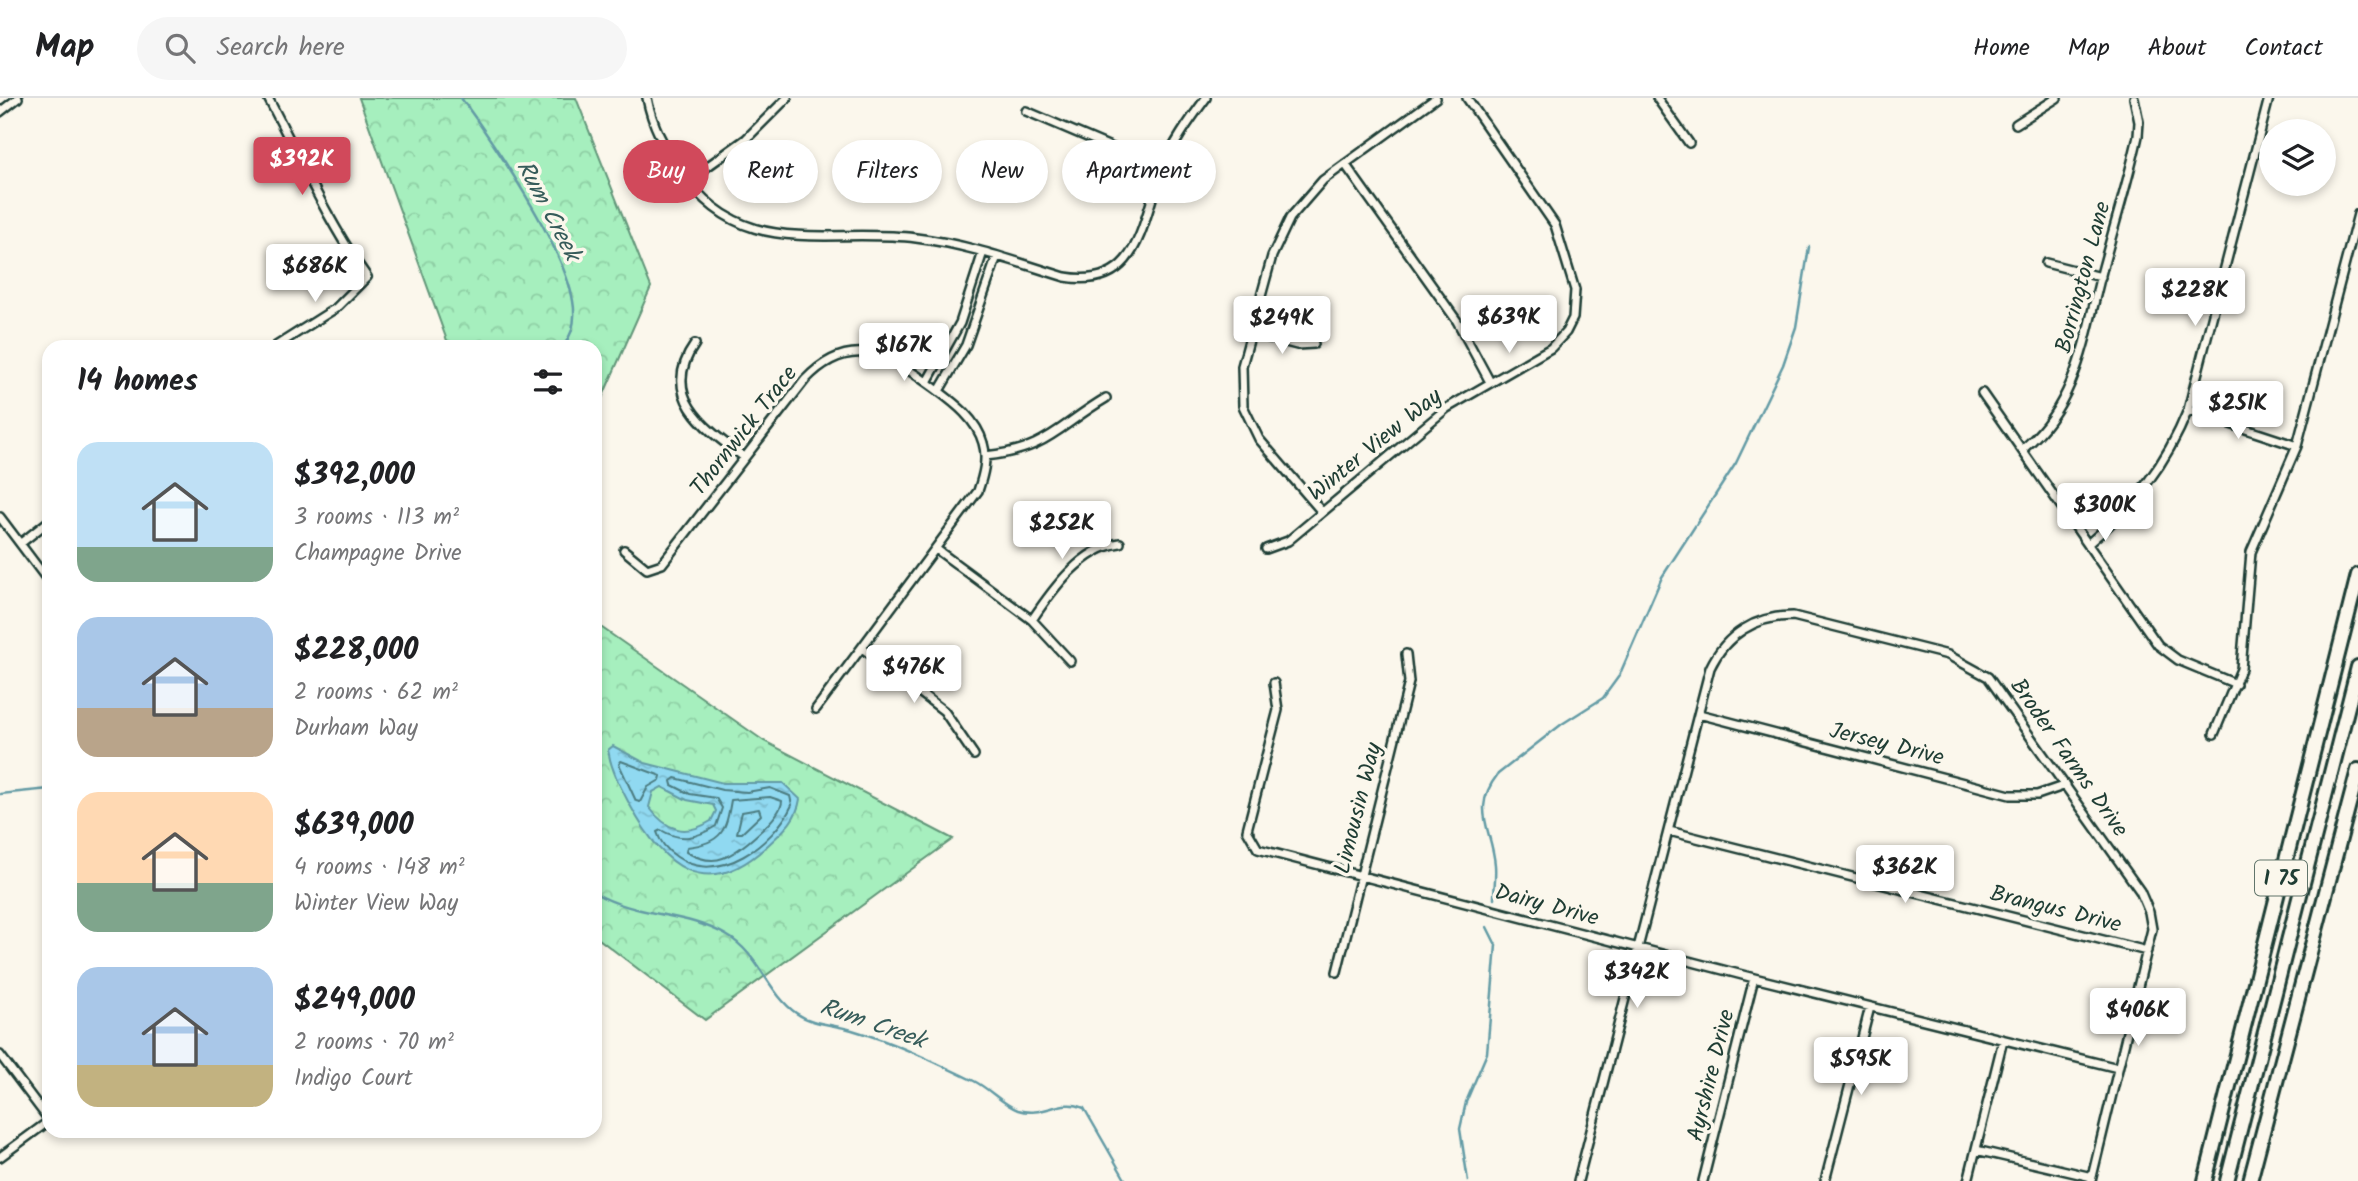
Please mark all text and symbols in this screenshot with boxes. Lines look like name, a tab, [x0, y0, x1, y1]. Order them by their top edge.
search box	[137, 17, 627, 80]
text: Map	[35, 22, 95, 75]
text: Search here	[217, 27, 345, 69]
icon: search	[161, 29, 199, 67]
text: Home	[1973, 29, 2030, 68]
text: Map	[2068, 29, 2110, 68]
text: About	[2148, 29, 2206, 68]
text: Contact	[2244, 29, 2323, 68]
map controls	[2259, 119, 2336, 196]
button: layers	[2259, 119, 2336, 196]
pin: $392K	[253, 138, 351, 197]
chip: Buy	[623, 140, 709, 203]
chip: Rent	[723, 140, 818, 203]
chip: Filters	[832, 140, 942, 203]
chip: New	[956, 140, 1048, 203]
chip: Apartment	[1062, 140, 1216, 203]
text: $392K	[269, 142, 335, 178]
water label: Rum Creek	[505, 153, 592, 271]
street label: Borrington Lane	[2046, 198, 2121, 357]
pin: $686K	[266, 244, 364, 304]
text: $686K	[282, 249, 348, 285]
pin: $228K	[2146, 268, 2244, 328]
text: $228K	[2161, 273, 2229, 309]
pin: $249K	[1233, 296, 1331, 356]
pin: $639K	[1460, 296, 1558, 355]
text: $639K	[1477, 300, 1541, 336]
text: $249K	[1249, 301, 1315, 337]
pin: $167K	[855, 324, 953, 383]
text: $167K	[875, 328, 933, 364]
text: 14 homes	[77, 358, 198, 406]
street label: Thornwick Trace	[682, 358, 807, 504]
icon: filters	[529, 363, 567, 401]
street label: Winter View Way	[1300, 380, 1451, 511]
pin: $251K	[2189, 382, 2287, 441]
text: $251K	[2208, 386, 2268, 422]
text: $392,000	[294, 452, 415, 500]
icon: home	[133, 470, 217, 554]
pin: $300K	[2056, 484, 2154, 543]
text: $300K	[2073, 488, 2137, 524]
text: 3 rooms · 113 m²	[294, 500, 459, 536]
pin: $252K	[1013, 502, 1111, 561]
text: $252K	[1029, 506, 1095, 542]
text: Champagne Drive	[294, 536, 462, 572]
text: $228,000	[294, 627, 418, 675]
icon: home	[133, 645, 217, 729]
pin: $476K	[865, 646, 963, 705]
text: $476K	[882, 650, 946, 686]
street label: Broder Farms Drive	[2000, 671, 2137, 845]
text: 2 rooms · 62 m²	[294, 675, 458, 711]
text: Durham Way	[294, 711, 418, 747]
street label: Jersey Drive	[1825, 713, 1948, 777]
street label: Limousin Way	[1325, 739, 1393, 878]
text: $639,000	[294, 802, 414, 850]
icon: home	[133, 820, 217, 904]
pin: $362K	[1856, 846, 1954, 905]
text: 4 rooms · 148 m²	[294, 850, 465, 886]
text: $362K	[1872, 850, 1938, 886]
road number: I 75	[2255, 860, 2307, 896]
street label: Dairy Drive	[1490, 875, 1603, 937]
street label: Brangus Drive	[1986, 876, 2125, 944]
text: Winter View Way	[294, 886, 458, 922]
pin: $342K	[1588, 950, 1686, 1010]
text: $342K	[1604, 955, 1670, 991]
text: $249,000	[294, 977, 415, 1025]
water label: Rum Creek	[814, 988, 934, 1062]
pin: $406K	[2089, 988, 2187, 1048]
text: $406K	[2106, 993, 2170, 1029]
icon: home	[133, 995, 217, 1079]
street label: Ayrshire Drive	[1678, 1006, 1746, 1145]
text: 2 rooms · 70 m²	[294, 1025, 454, 1061]
pin: $595K	[1812, 1038, 1910, 1097]
text: $595K	[1830, 1042, 1892, 1078]
text: Indigo Court	[294, 1061, 413, 1097]

